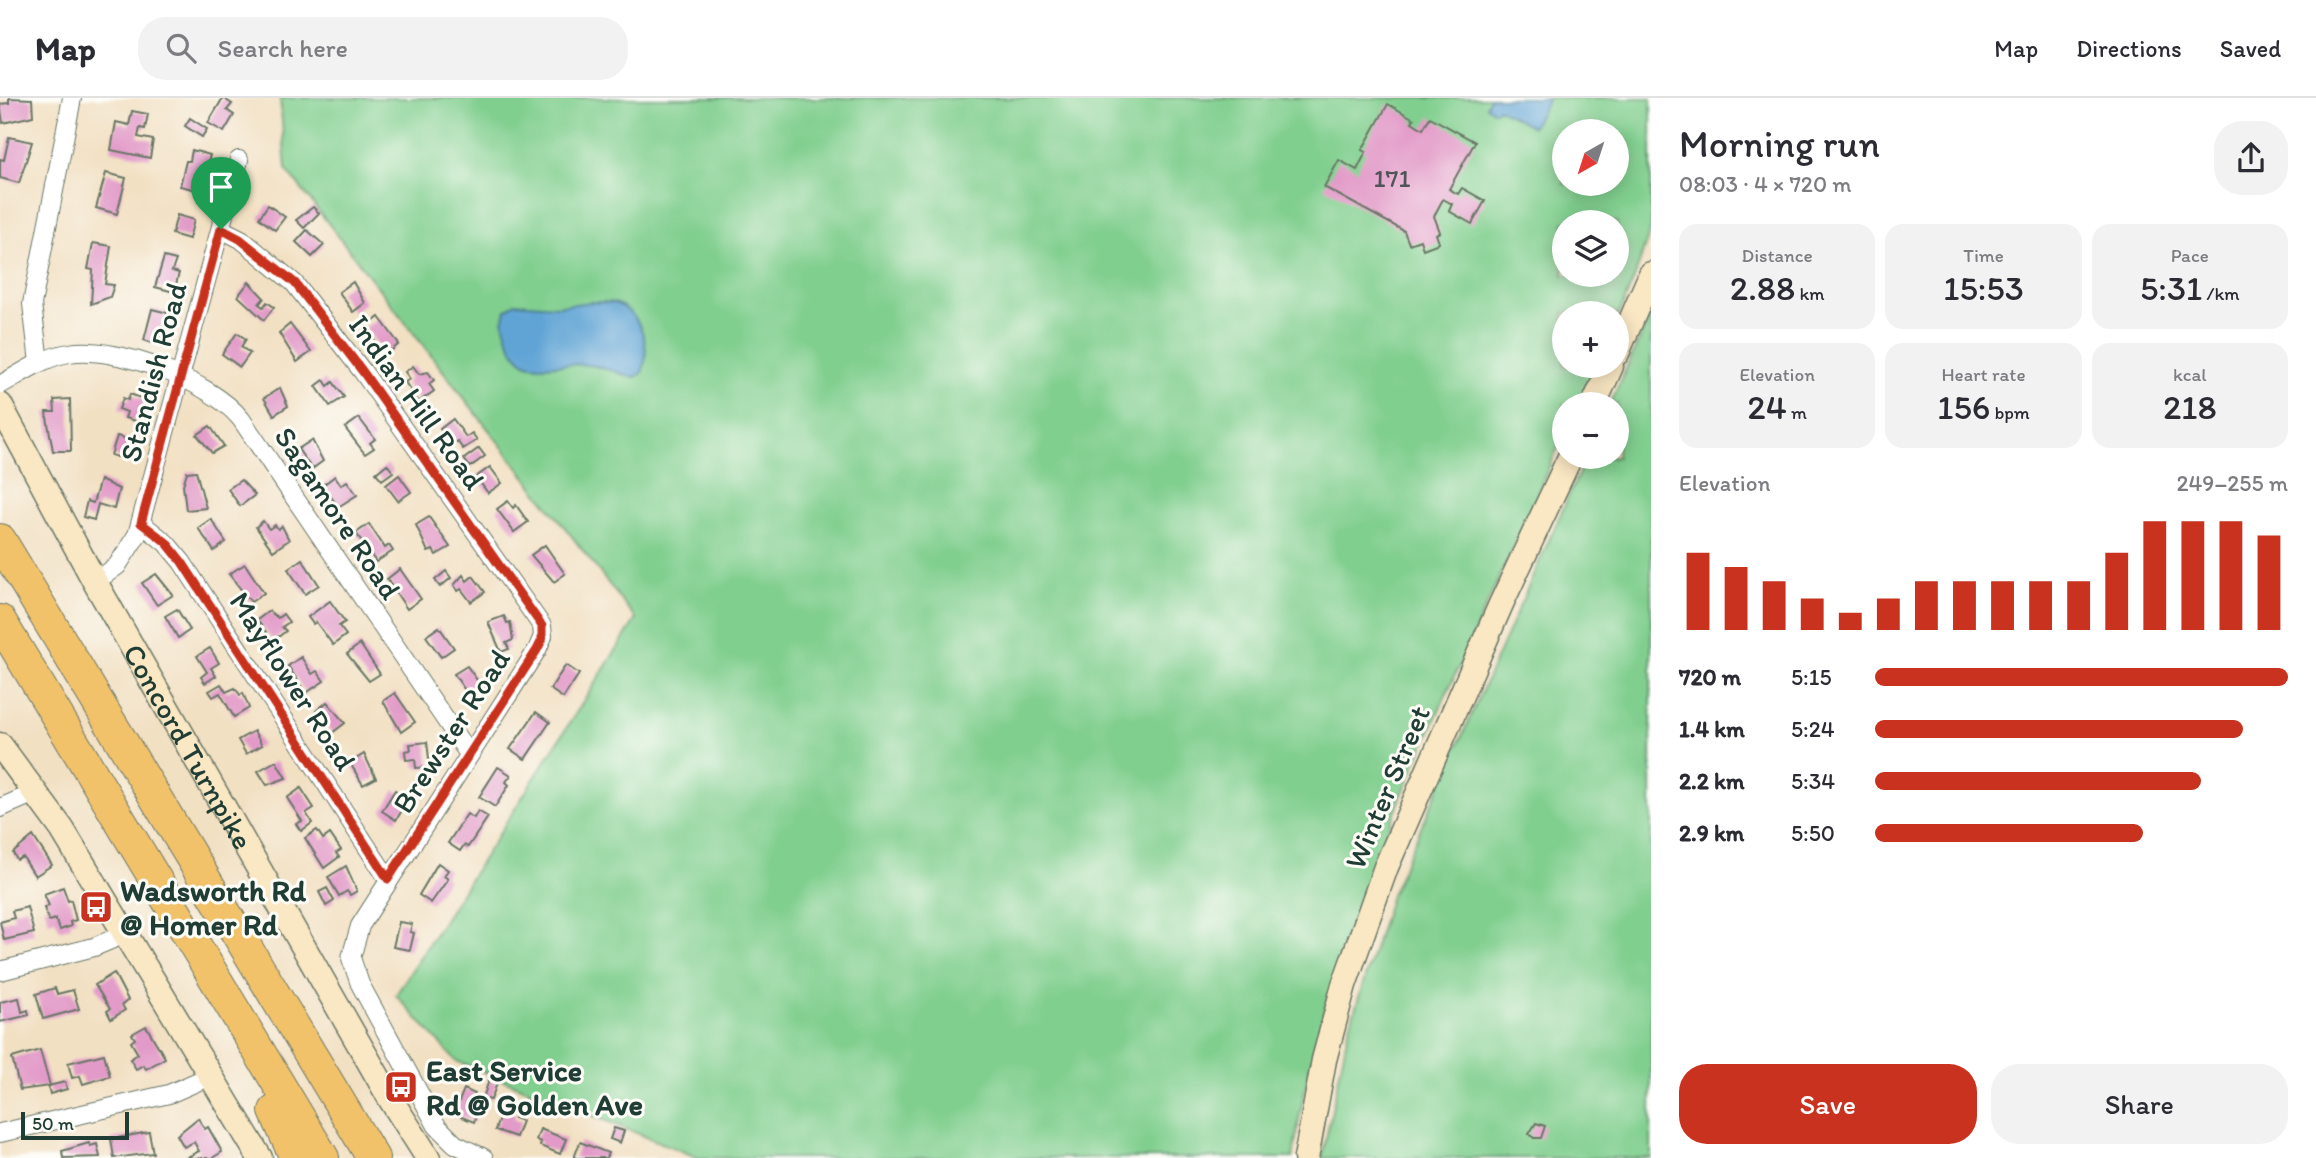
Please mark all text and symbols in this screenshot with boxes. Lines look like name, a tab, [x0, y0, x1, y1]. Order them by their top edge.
search box	[138, 17, 628, 80]
text: Map	[35, 29, 96, 68]
icon: search	[162, 29, 200, 67]
text: Search here	[218, 32, 348, 64]
text: Map	[1994, 34, 2038, 63]
text: Directions	[2076, 34, 2182, 63]
text: Saved	[2220, 34, 2281, 63]
north arrow	[1552, 119, 1629, 196]
map controls	[1552, 119, 1629, 469]
text: Morning run	[1679, 121, 1880, 167]
button: share	[2214, 121, 2288, 195]
pin	[191, 157, 251, 229]
house number: 171	[1373, 162, 1411, 194]
icon: arrive	[202, 168, 240, 206]
text: 08:03 · 4 × 720 m	[1679, 170, 1852, 198]
button: layers	[1552, 210, 1629, 287]
text: Distance	[1742, 244, 1813, 267]
text: Time	[1963, 244, 2004, 267]
text: Pace	[2171, 244, 2209, 267]
text: 2.88	[1730, 267, 1795, 309]
text: 15:53	[1943, 267, 2024, 309]
text: 5:31	[2140, 267, 2202, 309]
street label: Standish Road	[111, 278, 195, 466]
text: km	[1795, 282, 1825, 305]
text: /km	[2202, 282, 2240, 305]
button: +	[1552, 301, 1629, 378]
street label: Indian Hill Road	[341, 307, 493, 497]
text: Elevation	[1739, 363, 1815, 386]
text: Heart rate	[1941, 363, 2026, 386]
text: kcal	[2173, 363, 2207, 386]
text: 24	[1747, 386, 1787, 428]
text: 156	[1937, 386, 1990, 428]
text: 218	[2163, 386, 2217, 428]
button: −	[1552, 392, 1629, 469]
text: m	[1787, 401, 1807, 424]
text: bpm	[1990, 401, 2030, 424]
street label: Sagamore Road	[267, 420, 410, 607]
text: Elevation	[1679, 469, 1770, 497]
text: 249–255 m	[2176, 469, 2288, 497]
street label: Mayflower Road	[222, 585, 364, 777]
street label: Concord Turnpike	[116, 637, 262, 856]
street label: Brewster Road	[384, 642, 518, 820]
text: 720 m	[1679, 663, 1741, 691]
text: 5:15	[1791, 663, 1831, 691]
street label: Winter Street	[1336, 700, 1438, 874]
text: 1.4 km	[1679, 715, 1745, 743]
text: 5:24	[1791, 715, 1835, 743]
text: 2.2 km	[1679, 767, 1744, 795]
text: 5:34	[1791, 767, 1835, 795]
text: 2.9 km	[1679, 819, 1744, 847]
text: 5:50	[1791, 819, 1835, 847]
place label: Wadsworth Rd @ Homer Rd	[120, 872, 307, 943]
bus stop icon: Wadsworth Rd @ Homer Rd	[77, 888, 115, 926]
place label: East Service Rd @ Golden Ave	[426, 1052, 643, 1123]
button: Save	[1679, 1064, 1977, 1144]
button: Share	[1991, 1064, 2288, 1144]
bus stop icon: East Service Rd @ Golden Ave	[382, 1068, 420, 1106]
scale bar	[21, 1109, 130, 1141]
text: 50 m	[32, 1112, 74, 1135]

